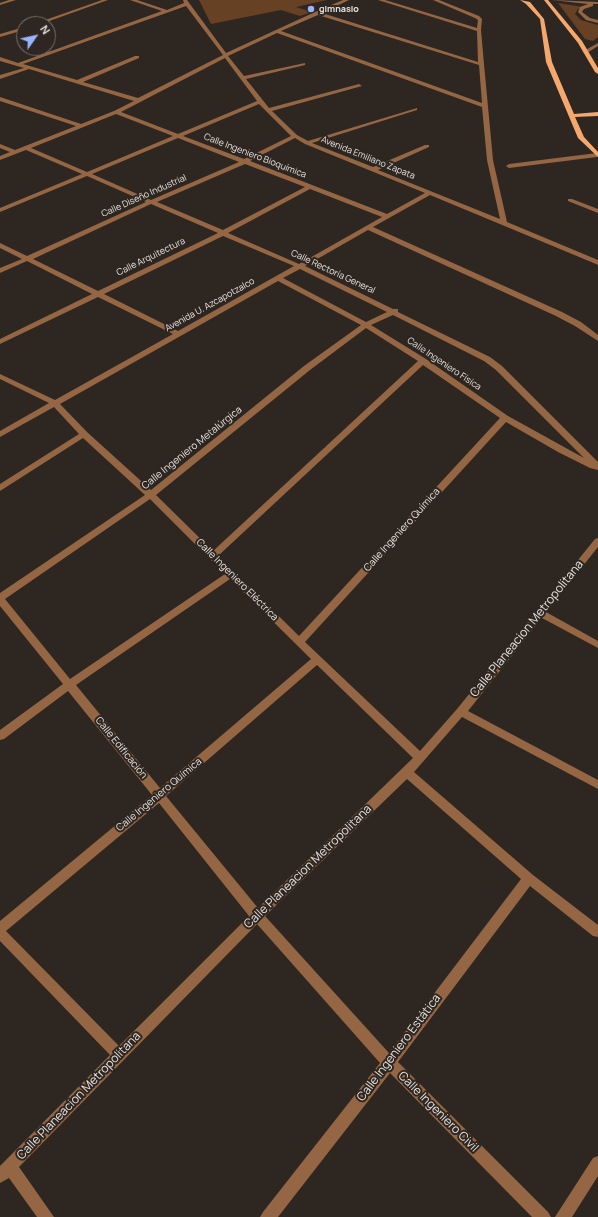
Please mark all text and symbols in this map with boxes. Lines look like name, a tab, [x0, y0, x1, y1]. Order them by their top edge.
marker: gimnasio	[306, 4, 316, 14]
place label: gimnasio	[319, 4, 359, 14]
north arrow	[16, 16, 56, 56]
text: N	[37, 22, 54, 37]
street label: Calle Ingeniero Bioquímica	[202, 131, 308, 181]
street label: Avenida Emiliano Zapata	[319, 134, 417, 182]
street label: Calle Diseño Industrial	[100, 172, 188, 220]
street label: Calle Arquitectura	[115, 236, 187, 278]
street label: Calle Rectoría General	[289, 248, 377, 296]
street label: Avenida U. Azcapotzalco	[163, 276, 257, 334]
street label: Calle Ingeniero Física	[405, 335, 483, 393]
street label: Calle Ingeniero Metalúrgica	[139, 404, 245, 492]
street label: Calle Ingeniero Química	[361, 486, 443, 574]
street label: Calle Ingeniero Eléctrica	[193, 536, 281, 624]
street label: Calle Planeacion Metropolitana	[467, 558, 587, 700]
street label: Calle Edificación	[92, 715, 150, 781]
street label: Calle Ingeniero Química	[114, 756, 204, 834]
street label: Calle Planeacion Metropolitana	[241, 802, 375, 932]
street label: Calle Ingeniero Estática	[354, 992, 444, 1104]
street label: Calle Planeacion Metropolitana	[14, 1029, 144, 1163]
street label: Calle Ingeniero Civil	[395, 1069, 481, 1155]

